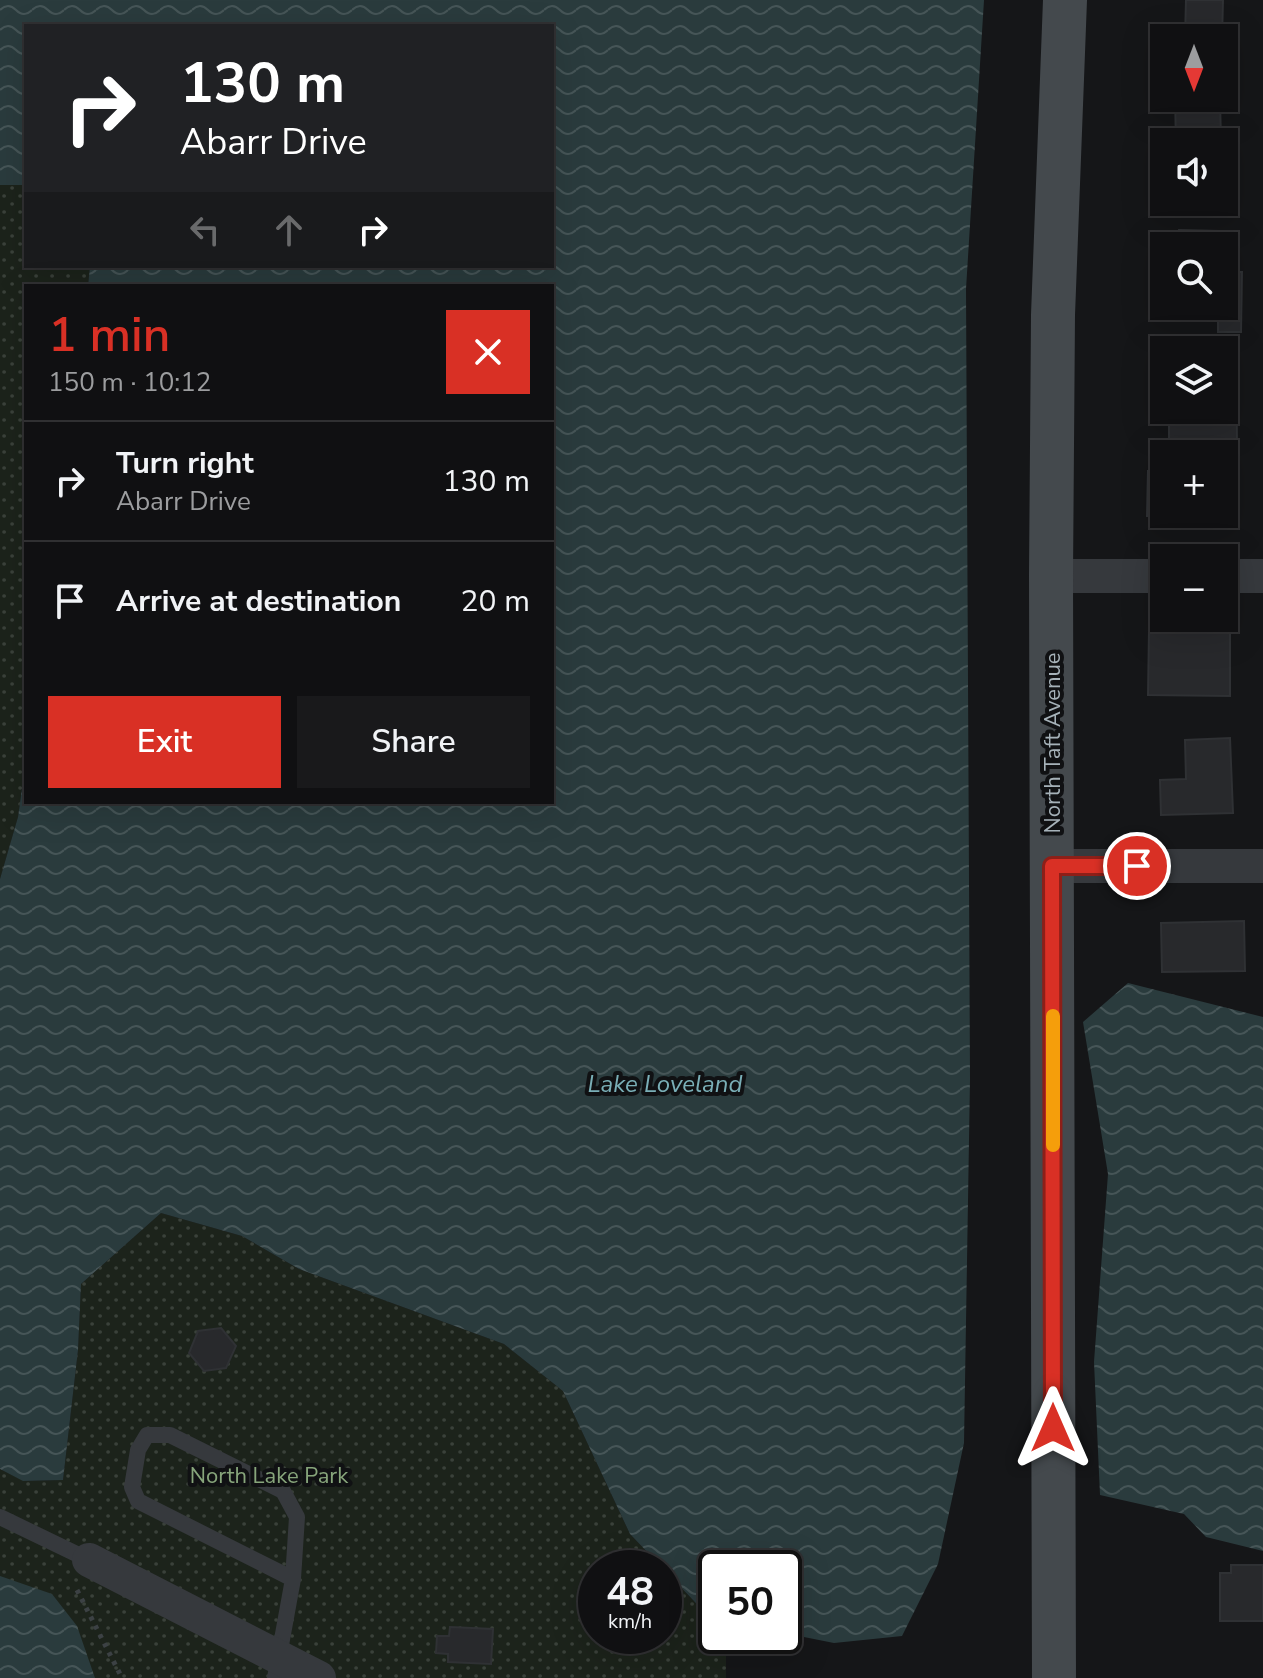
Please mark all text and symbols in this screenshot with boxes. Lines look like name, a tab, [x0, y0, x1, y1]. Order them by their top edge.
north arrow	[1150, 24, 1238, 112]
map controls	[1150, 24, 1238, 632]
text: 130 m	[180, 45, 345, 122]
icon: right	[48, 56, 152, 160]
text: Abarr Drive	[180, 118, 367, 167]
button: sound	[1150, 128, 1238, 216]
icon: left	[183, 208, 227, 252]
icon: ahead	[267, 208, 311, 252]
icon: right	[351, 208, 395, 252]
button: search	[1150, 232, 1238, 320]
text: 1 min	[48, 302, 170, 368]
button: close	[446, 310, 530, 394]
button: layers	[1150, 336, 1238, 424]
text: 150 m · 10:12	[48, 365, 211, 400]
button: +	[1150, 440, 1238, 528]
text: Turn right	[116, 443, 254, 484]
icon: right	[48, 459, 92, 503]
text: 130 m	[443, 461, 530, 502]
text: Abarr Drive	[116, 484, 251, 519]
button: −	[1150, 544, 1238, 632]
icon: arrive	[48, 579, 92, 623]
text: Arrive at destination	[116, 581, 401, 622]
text: 20 m	[461, 581, 530, 622]
street label: North Taft Avenue	[1038, 652, 1068, 834]
button: Exit	[48, 696, 281, 788]
button: Share	[297, 696, 530, 788]
pin	[1103, 832, 1171, 900]
icon: arrive	[1115, 844, 1159, 888]
water label: Lake Loveland	[588, 1068, 742, 1100]
position arrow	[1011, 1386, 1095, 1470]
park label: North Lake Park	[190, 1461, 349, 1491]
speed limit sign: 50	[698, 1550, 802, 1654]
text: 48	[606, 1565, 654, 1619]
text: km/h	[608, 1608, 652, 1635]

